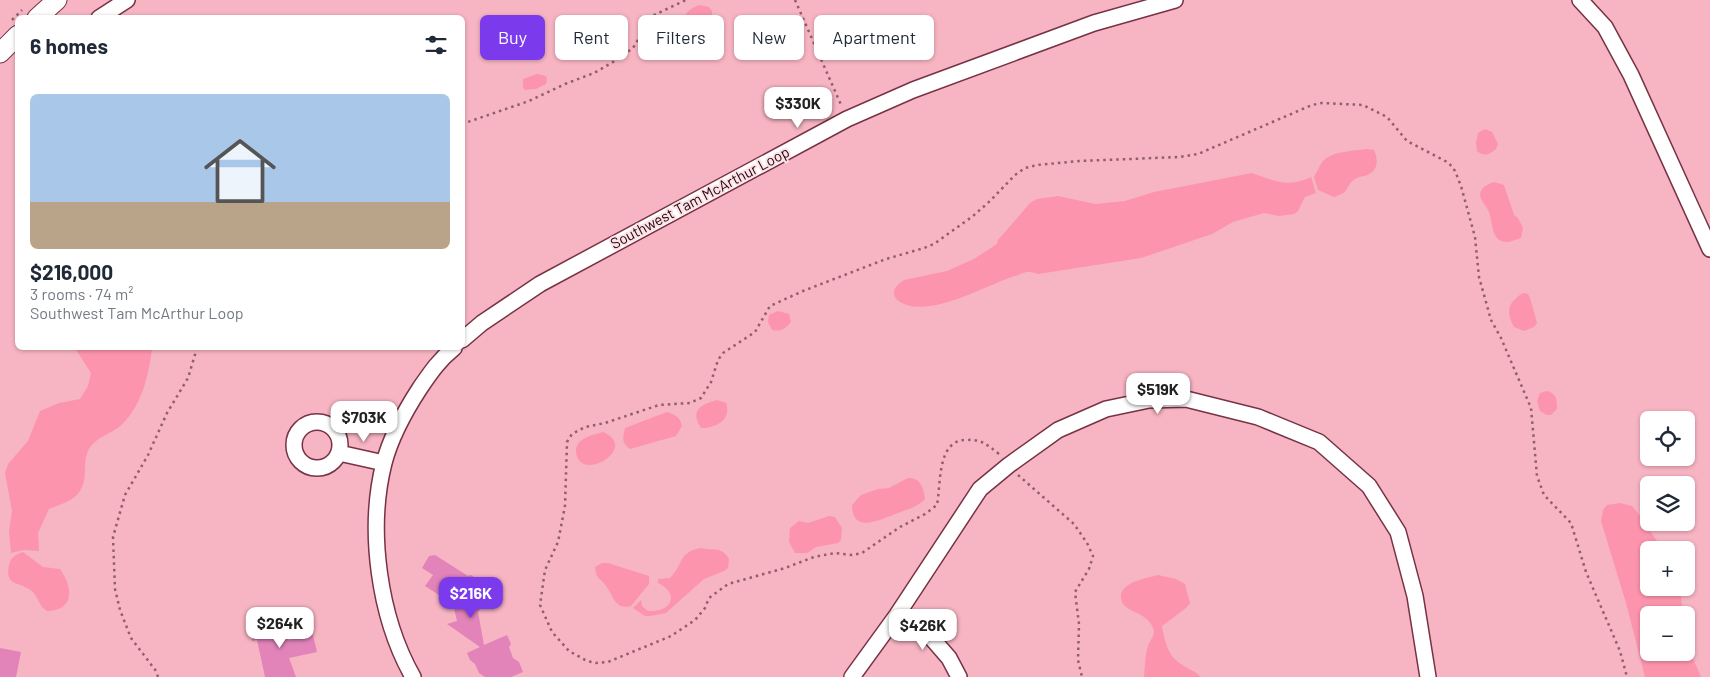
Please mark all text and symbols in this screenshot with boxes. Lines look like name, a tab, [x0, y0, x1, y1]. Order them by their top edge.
chip: Buy	[480, 15, 545, 60]
chip: Rent	[555, 15, 628, 60]
chip: Filters	[638, 15, 724, 60]
chip: New	[734, 15, 804, 60]
chip: Apartment	[814, 15, 934, 60]
icon: filters	[422, 31, 450, 59]
text: 6 homes	[30, 33, 108, 58]
pin: $330K	[763, 86, 833, 129]
text: $330K	[775, 93, 821, 112]
icon: home	[195, 126, 285, 216]
street label: Southwest Tam McArthur Loop	[607, 142, 792, 252]
text: $216,000	[30, 259, 113, 284]
text: 3 rooms · 74 m²	[30, 284, 133, 303]
text: Southwest Tam McArthur Loop	[30, 303, 244, 322]
pin: $519K	[1123, 372, 1193, 415]
text: $519K	[1137, 379, 1179, 398]
pin: $703K	[329, 400, 399, 443]
text: $703K	[342, 407, 386, 426]
map controls	[1640, 411, 1695, 661]
button: locate	[1640, 411, 1695, 466]
button: layers	[1640, 476, 1695, 531]
button: +	[1640, 541, 1695, 596]
pin: $216K	[436, 576, 506, 619]
text: $216K	[450, 583, 492, 602]
pin: $264K	[245, 606, 315, 649]
button: −	[1640, 606, 1695, 661]
pin: $426K	[888, 608, 958, 651]
text: $264K	[257, 613, 303, 632]
text: $426K	[900, 615, 946, 634]

